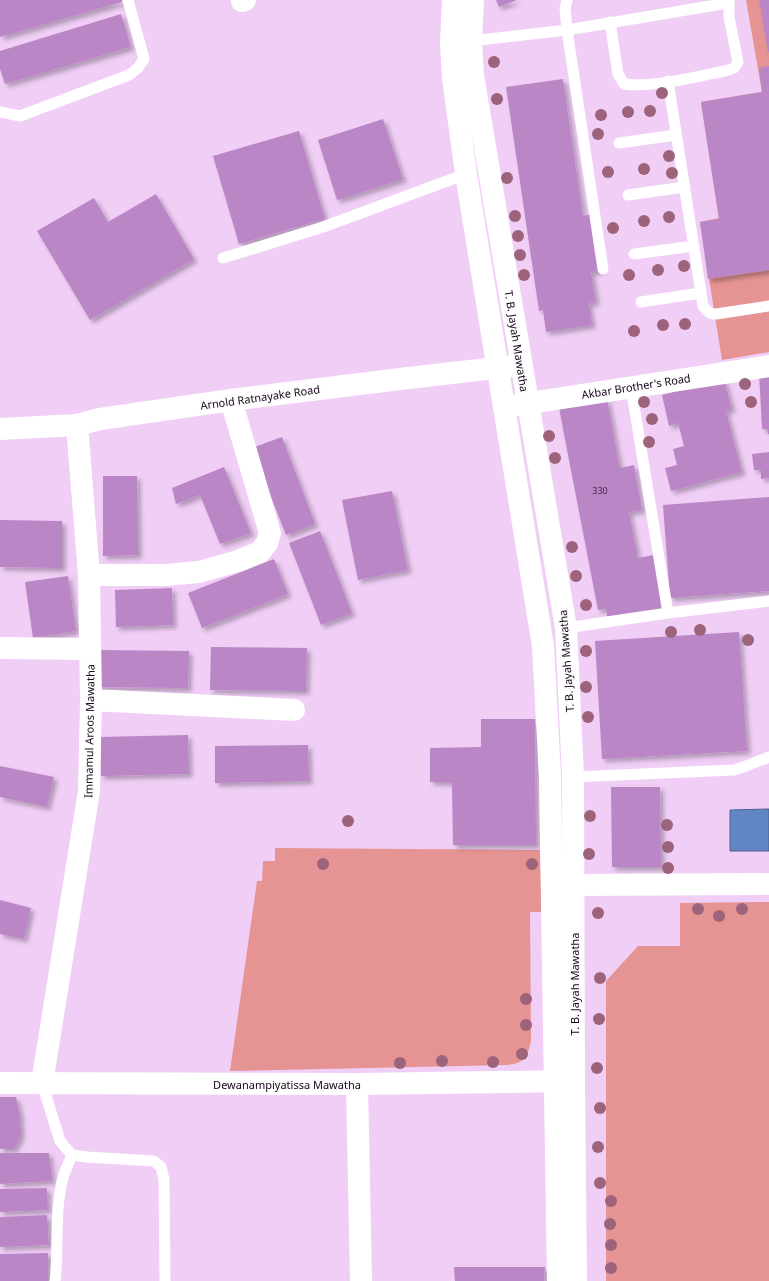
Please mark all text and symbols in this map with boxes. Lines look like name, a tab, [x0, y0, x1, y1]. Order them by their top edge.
street label: T. B. Jayah Mawatha	[502, 289, 532, 393]
street label: Akbar Brother's Road	[580, 370, 692, 402]
street label: Arnold Ratnayake Road	[199, 381, 321, 413]
house number: 330	[592, 484, 608, 497]
street label: T. B. Jayah Mawatha	[555, 609, 577, 713]
street label: Immamul Aroos Mawatha	[80, 664, 98, 798]
street label: T. B. Jayah Mawatha	[567, 933, 582, 1035]
street label: Dewanampiyatissa Mawatha	[213, 1077, 361, 1092]

